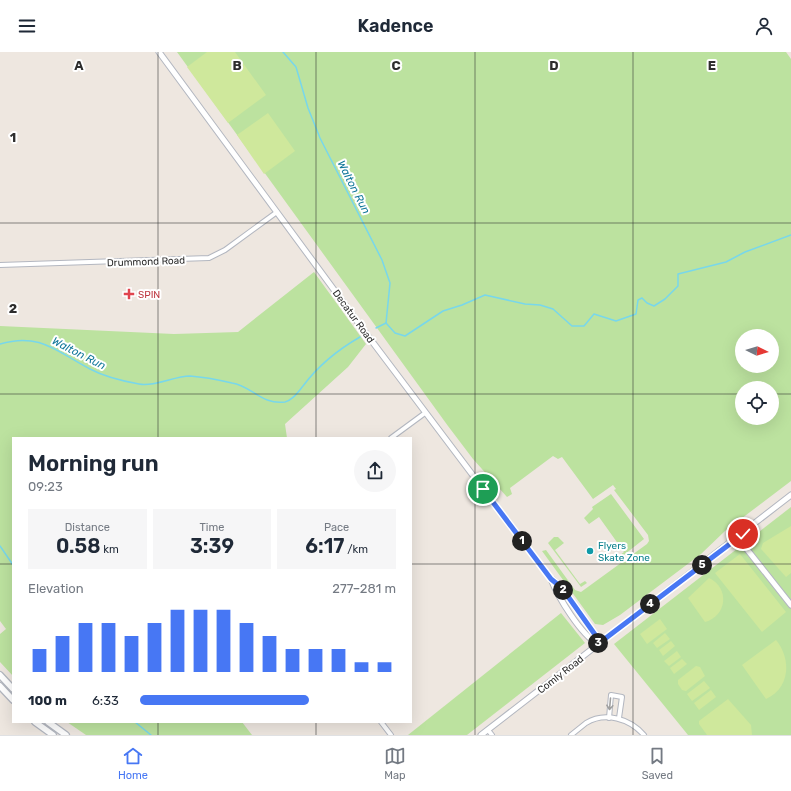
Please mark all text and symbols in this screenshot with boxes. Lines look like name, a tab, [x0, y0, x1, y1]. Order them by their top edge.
icon: menu	[16, 15, 38, 37]
text: Kadence	[357, 15, 434, 37]
icon: person	[753, 15, 775, 37]
text: A	[74, 58, 84, 73]
text: B	[232, 58, 242, 73]
text: C	[391, 58, 401, 73]
text: D	[549, 58, 559, 73]
text: E	[708, 58, 716, 73]
text: 1	[10, 130, 16, 145]
water label: Walton Run	[335, 158, 373, 216]
street label: Drummond Road	[107, 255, 185, 269]
marker: SPIN	[123, 288, 135, 300]
street label: Decatur Road	[330, 288, 377, 346]
place label: SPIN	[138, 289, 160, 301]
text: 2	[9, 301, 17, 316]
north arrow	[735, 329, 779, 373]
map controls	[735, 329, 779, 425]
water label: Walton Run	[50, 334, 108, 373]
button: locate	[735, 381, 779, 425]
text: Morning run	[28, 450, 159, 477]
button: share	[354, 450, 396, 492]
pin	[466, 472, 500, 506]
icon: arrive	[472, 478, 494, 500]
text: 09:23	[28, 479, 63, 494]
pin	[726, 517, 760, 551]
text: Distance	[65, 521, 110, 534]
text: Time	[200, 521, 224, 534]
text: Pace	[324, 521, 349, 534]
icon: check	[732, 523, 754, 545]
pin: 1	[512, 531, 532, 551]
text: 0.58	[56, 534, 101, 558]
text: 3:39	[190, 534, 234, 558]
text: 6:17	[305, 534, 345, 558]
text: 1	[519, 534, 525, 547]
place label: Flyers Skate Zone	[598, 540, 650, 564]
text: km	[101, 543, 119, 556]
text: /km	[345, 543, 368, 556]
marker: Flyers Skate Zone	[585, 546, 595, 556]
pin: 5	[692, 555, 712, 575]
text: 5	[698, 558, 706, 571]
pin: 2	[553, 580, 573, 600]
text: Elevation	[28, 581, 84, 596]
text: 277–281 m	[332, 581, 396, 596]
text: 2	[559, 583, 567, 596]
pin: 4	[640, 594, 660, 614]
text: 4	[646, 597, 654, 610]
pin: 3	[588, 633, 608, 653]
text: 3	[594, 636, 602, 649]
street label: Comly Road	[535, 653, 586, 696]
text: 100 m	[28, 693, 67, 708]
text: 6:33	[92, 693, 119, 708]
one-way arrow	[606, 697, 614, 710]
tab: Home	[118, 745, 148, 782]
tab: Map	[384, 745, 406, 782]
tab: Saved	[642, 745, 673, 782]

